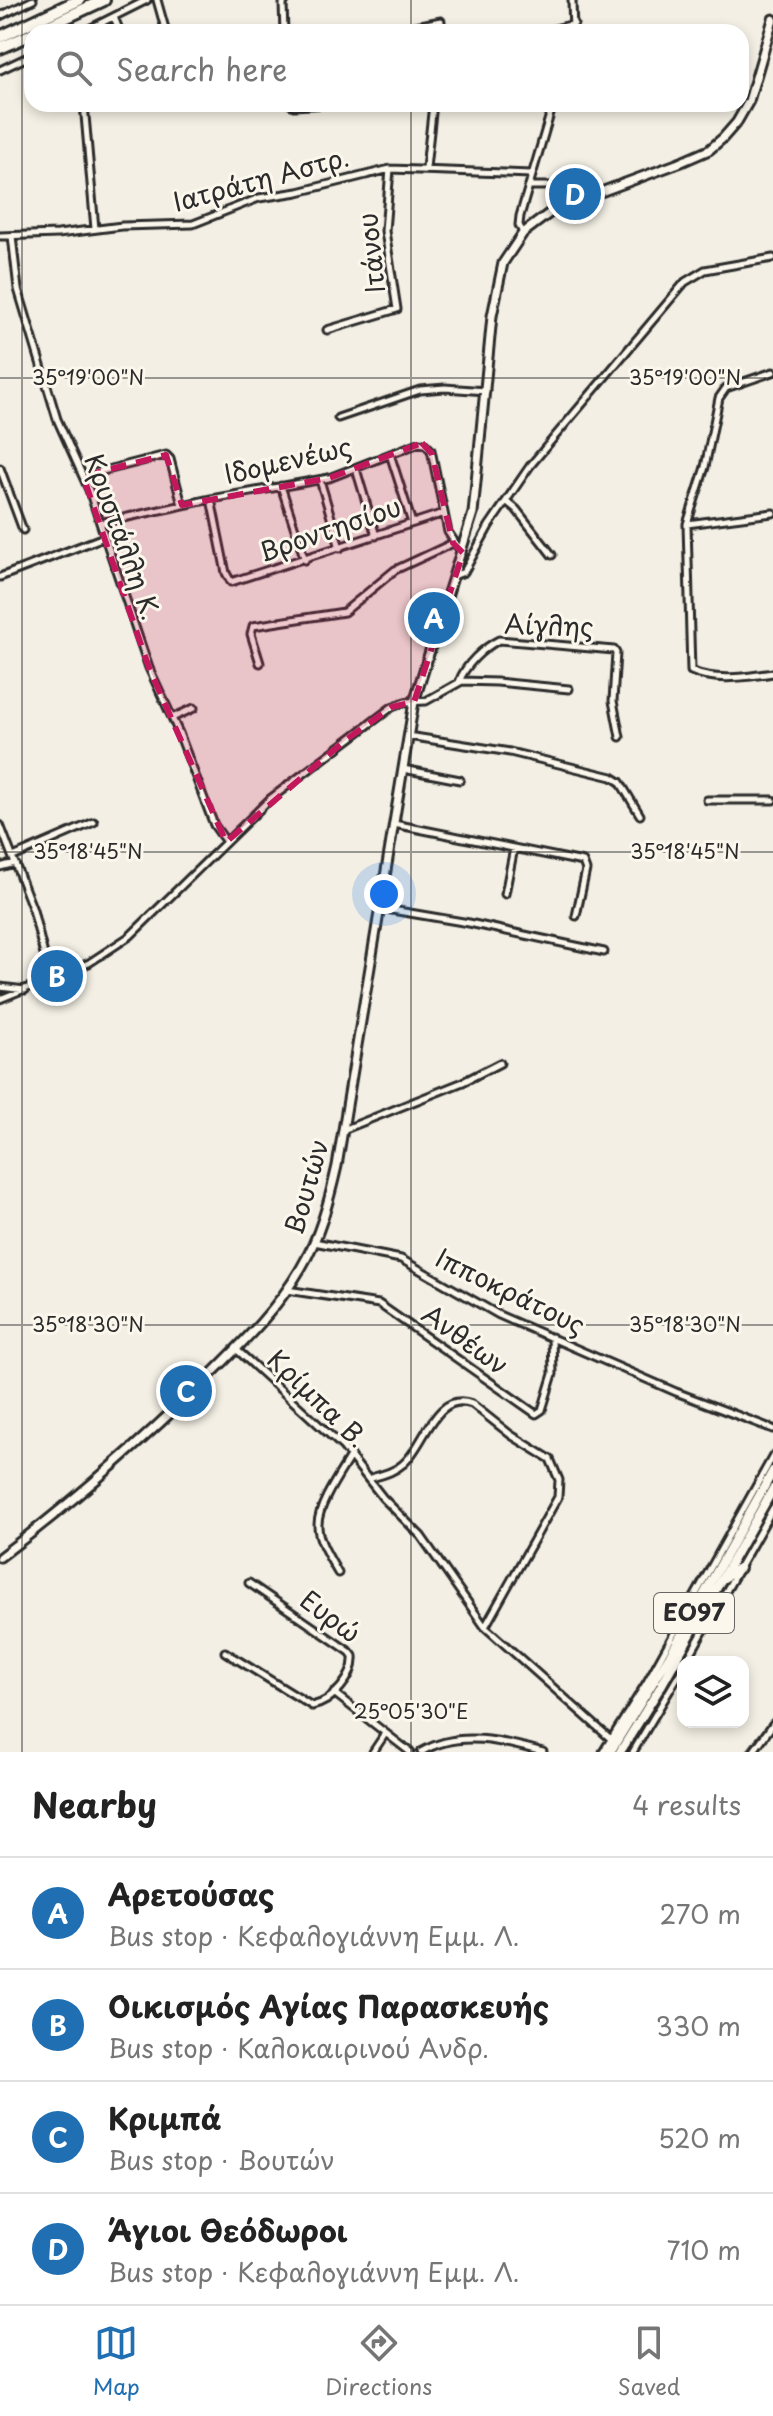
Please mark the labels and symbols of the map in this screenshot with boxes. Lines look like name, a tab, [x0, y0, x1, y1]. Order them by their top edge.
street label: Ιατράτη Αστρ.	[168, 136, 353, 221]
pin: D	[549, 164, 601, 224]
street label: Ιτάνου	[347, 211, 394, 295]
text: 35°19'00"N	[32, 362, 144, 392]
text: 35°19'00"N	[629, 362, 741, 392]
street label: Ιδομενέως	[220, 426, 355, 493]
street label: Κρυστάλλη Κ.	[75, 448, 171, 625]
street label: Βροντησίου	[253, 486, 406, 571]
pin: A	[408, 588, 460, 648]
street label: Αίγλης	[504, 603, 594, 646]
text: 35°18'45"N	[33, 836, 143, 866]
text: 35°18'45"N	[630, 836, 740, 866]
your location	[364, 874, 404, 914]
pin: B	[31, 946, 83, 1006]
street label: Βουτών	[273, 1134, 338, 1239]
street label: Ιπποκράτους	[429, 1238, 592, 1344]
street label: Ανθέων	[414, 1294, 517, 1384]
text: 35°18'30"N	[32, 1309, 144, 1339]
text: 35°18'30"N	[629, 1309, 741, 1339]
street label: Κρίμπα Β.	[259, 1340, 377, 1456]
pin: C	[160, 1361, 212, 1421]
street label: Ευρώ	[292, 1580, 369, 1652]
road number: ΕΟ97	[654, 1593, 734, 1633]
text: 25°05'30"E	[354, 1696, 468, 1726]

